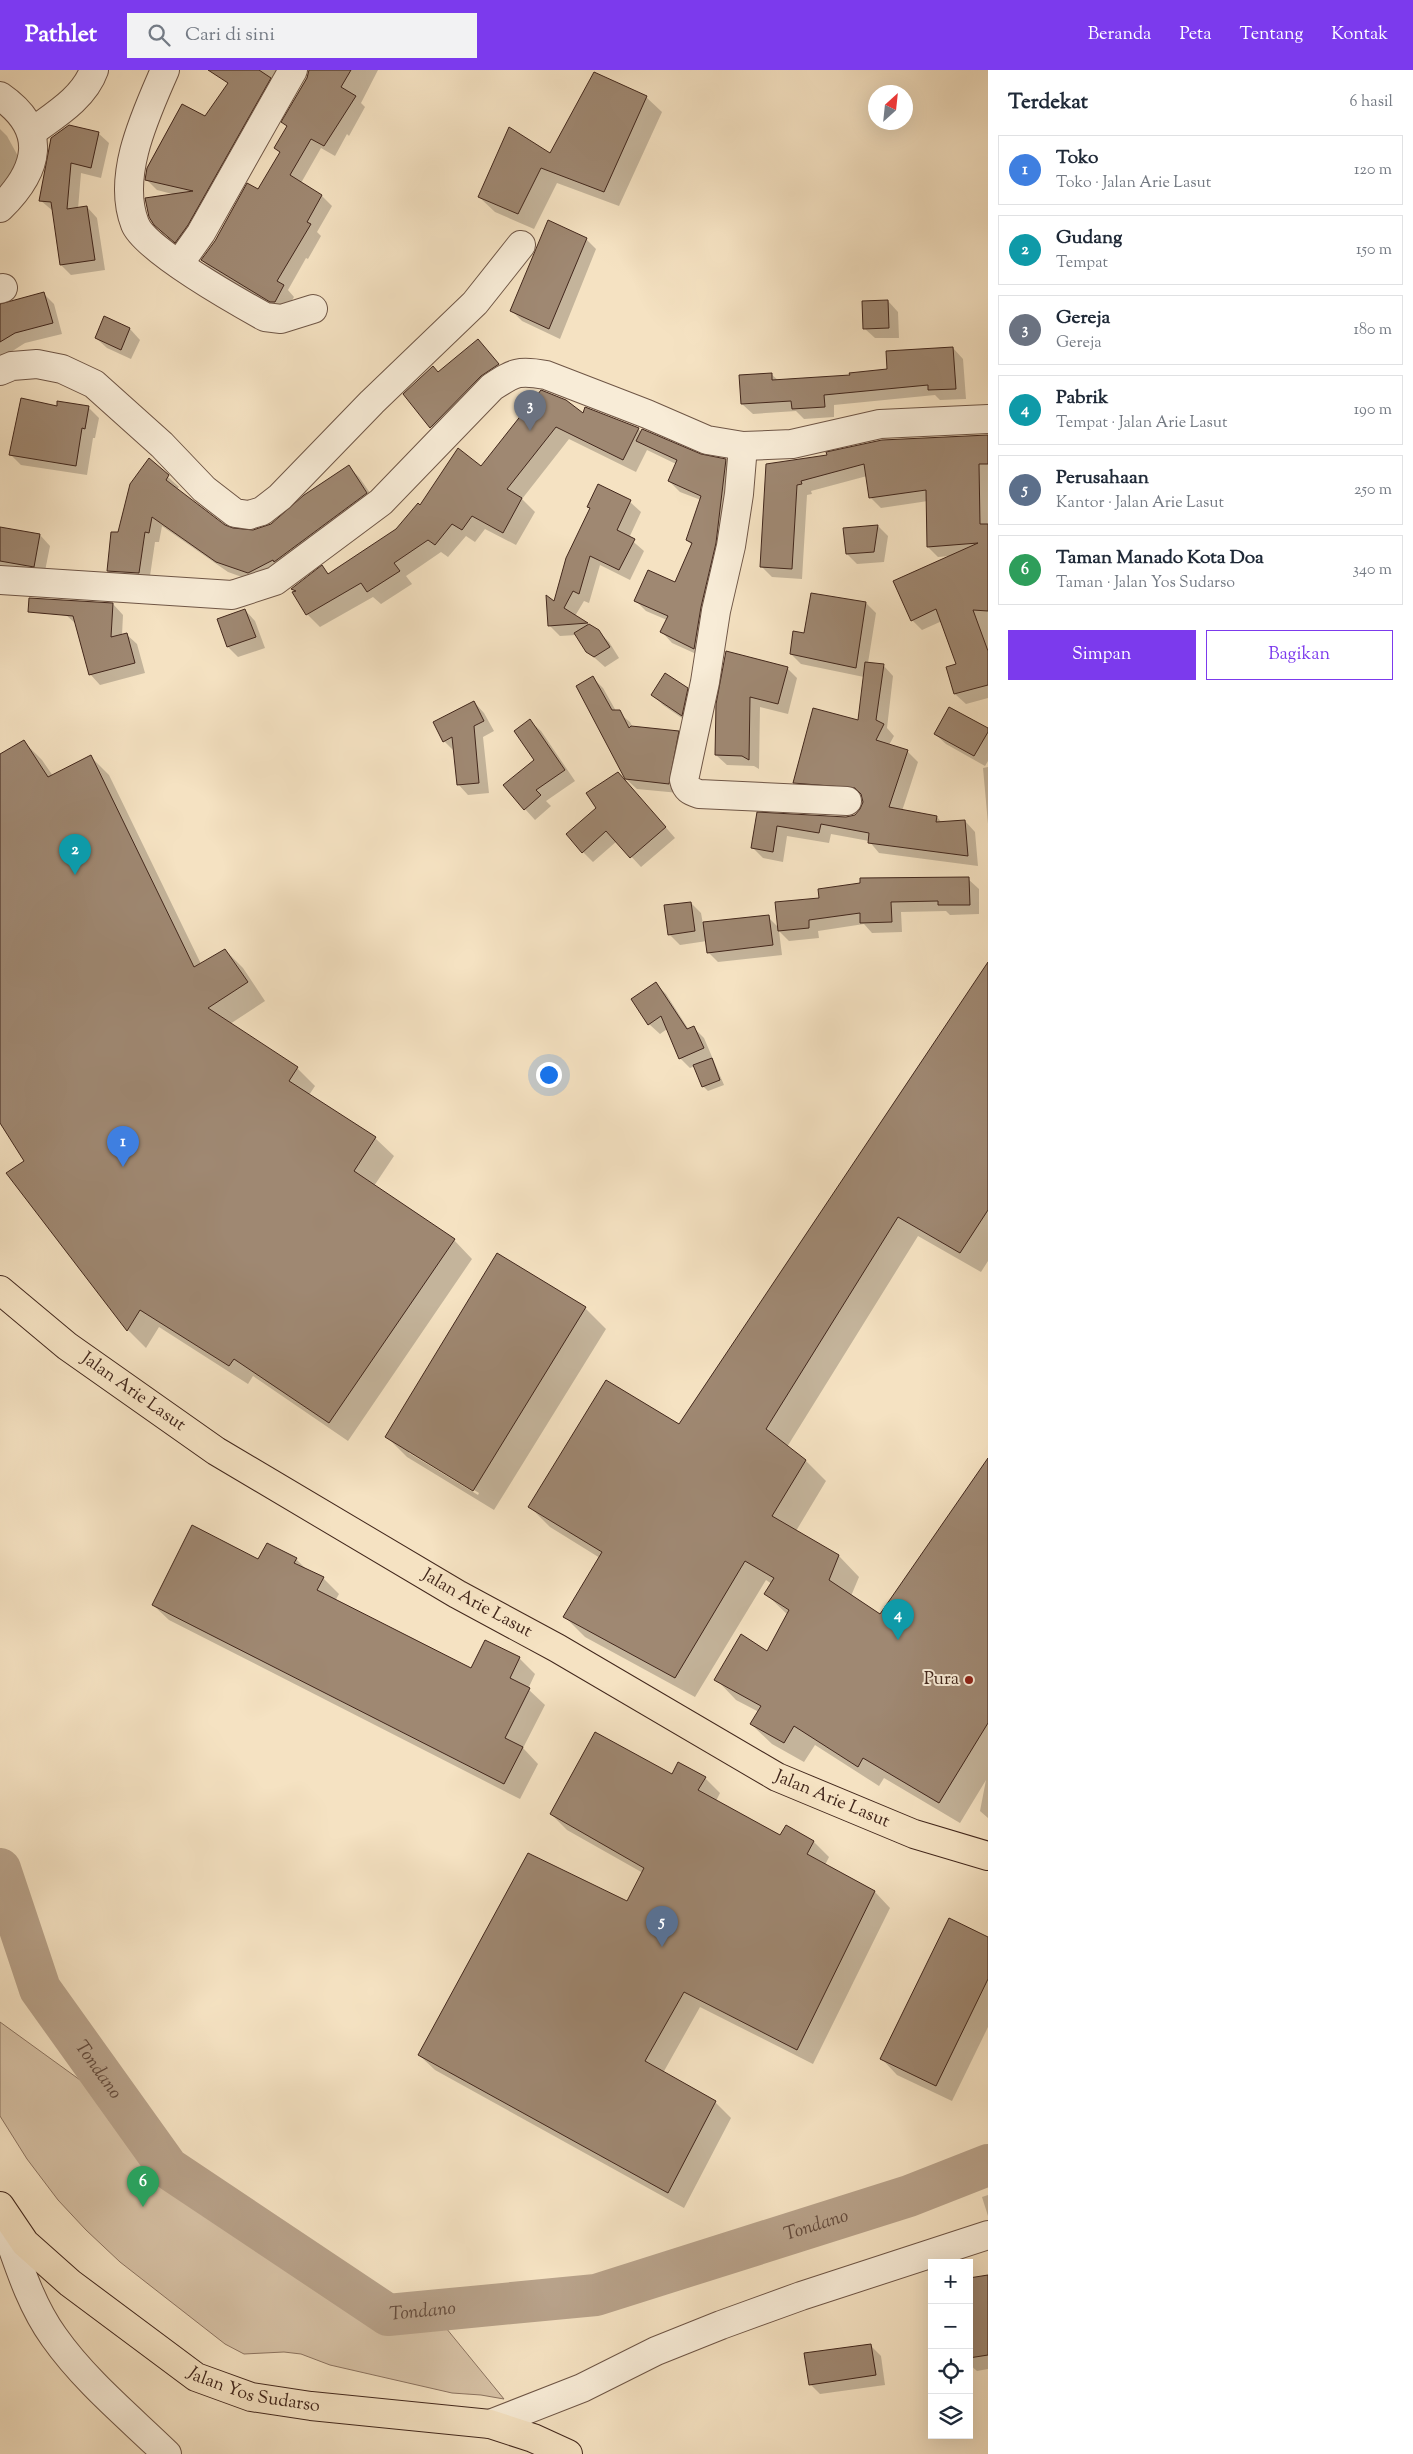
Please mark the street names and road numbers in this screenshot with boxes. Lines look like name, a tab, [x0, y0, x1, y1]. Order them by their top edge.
street label: Jalan Arie Lasut	[75, 1346, 190, 1438]
street label: Jalan Arie Lasut	[416, 1562, 537, 1645]
street label: Jalan Arie Lasut	[769, 1764, 893, 1835]
street label: Jalan Yos Sudarso	[181, 2361, 321, 2420]

